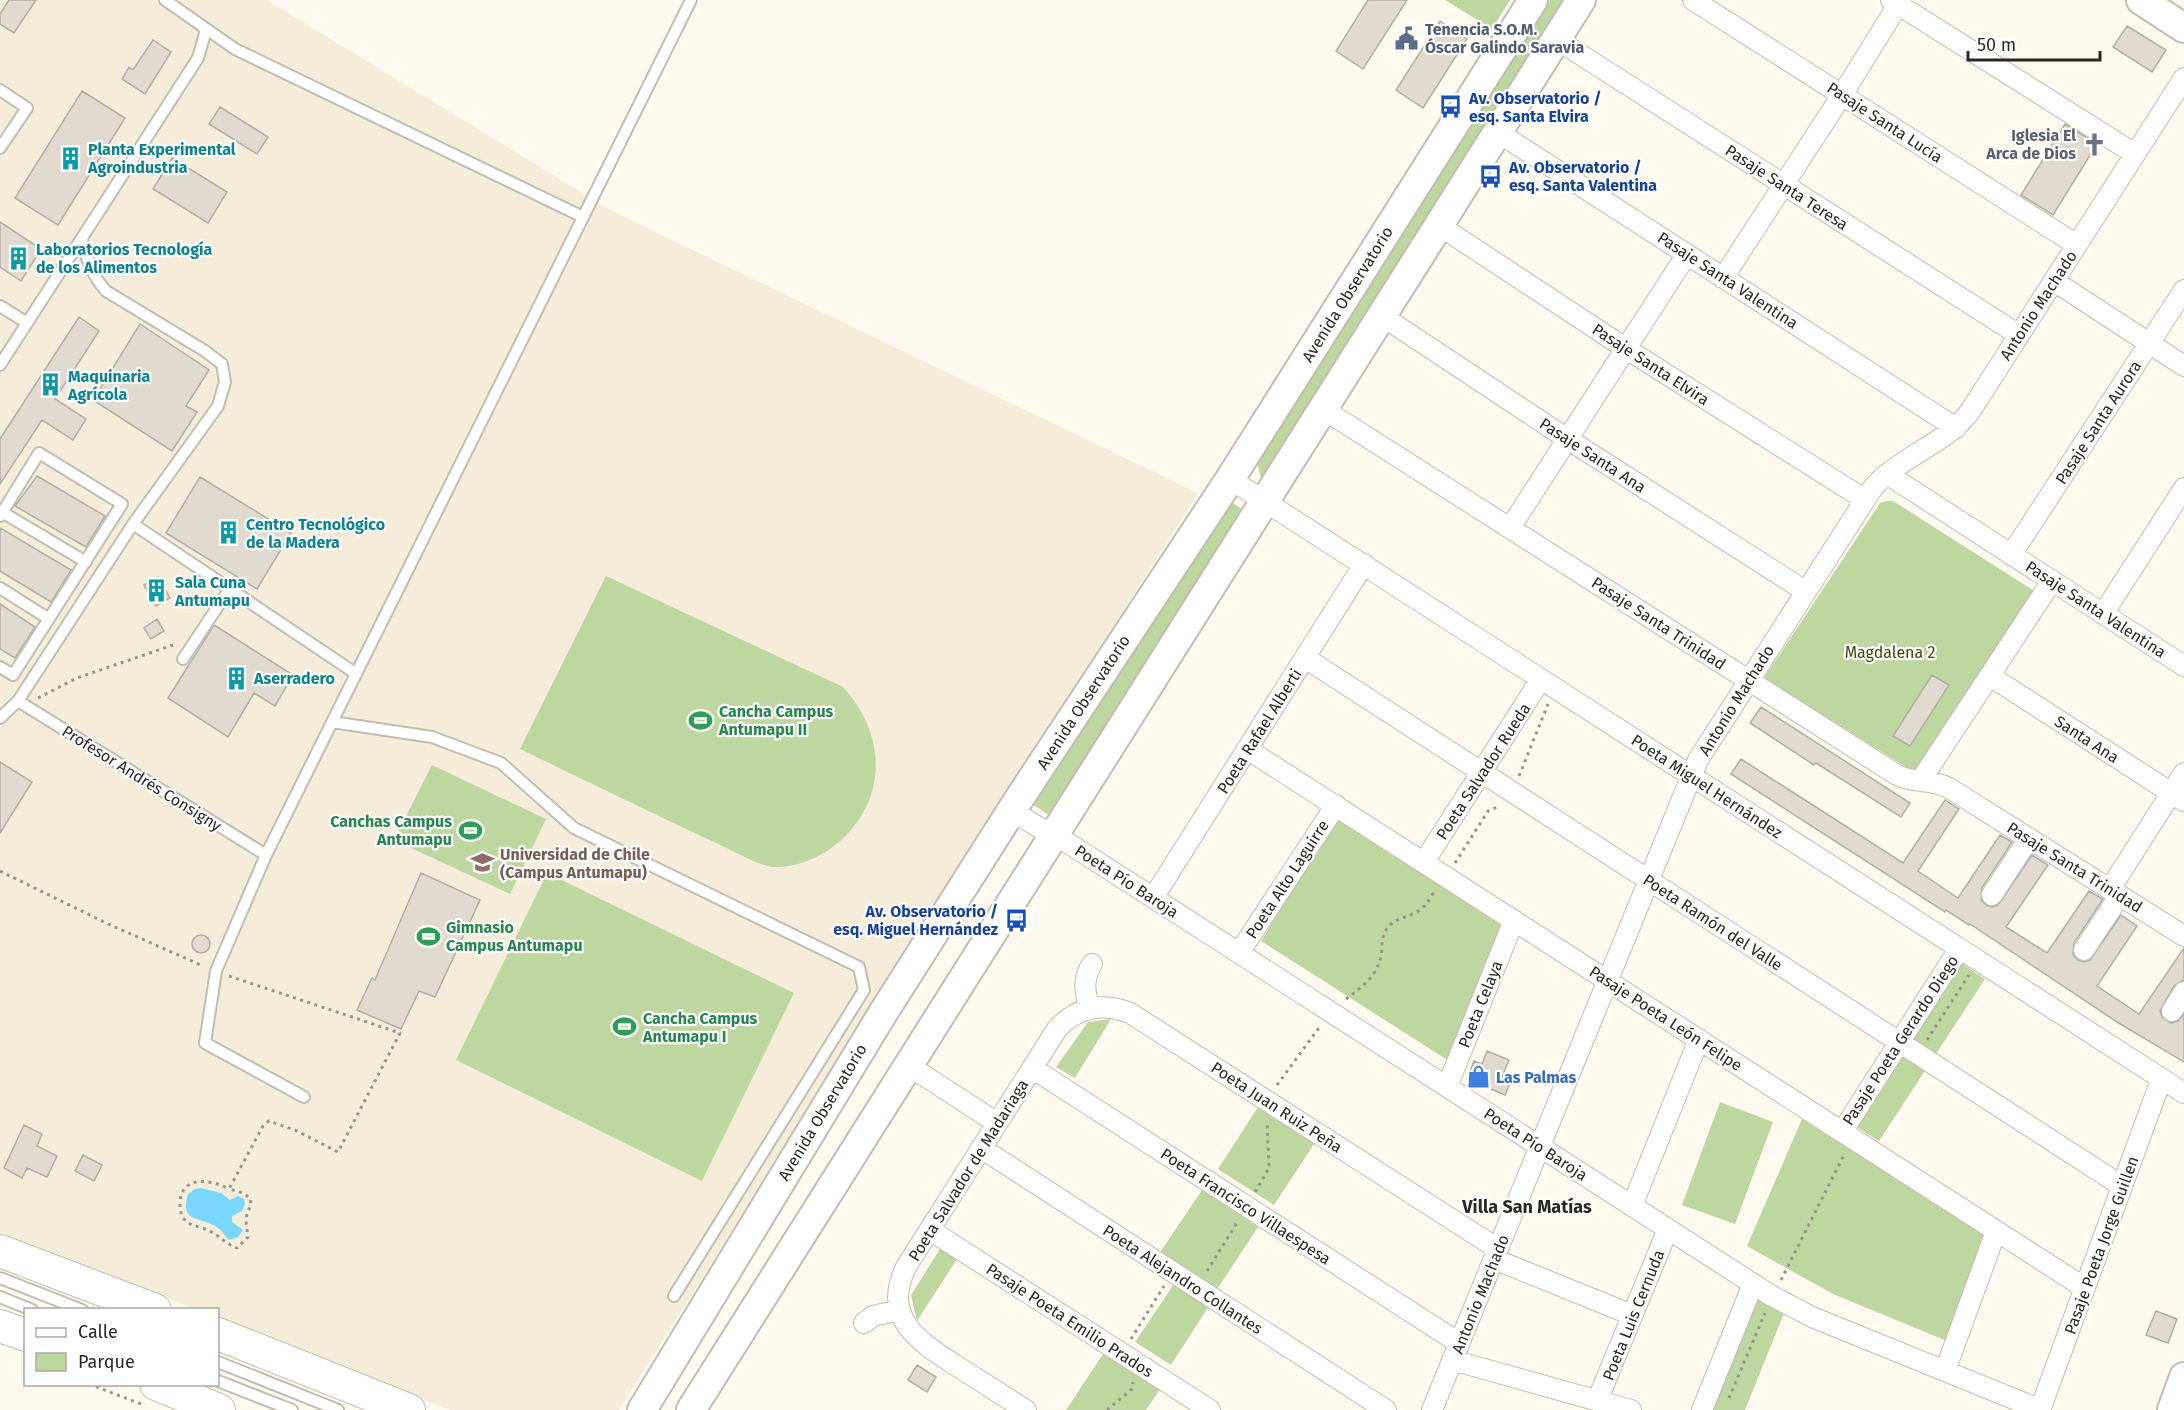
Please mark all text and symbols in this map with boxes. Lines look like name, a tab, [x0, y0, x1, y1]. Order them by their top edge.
place label: Tenencia S.O.M. Óscar Galindo Saravia	[1425, 20, 1584, 57]
scale bar	[1968, 24, 2100, 62]
public building icon: Tenencia S.O.M. Óscar Galindo Saravia	[1394, 25, 1420, 51]
text: 50 m	[1977, 34, 2016, 56]
street label: Pasaje Santa Lucía	[1824, 78, 1946, 167]
place label: Av. Observatorio / esq. Santa Elvira	[1468, 89, 1601, 126]
bus stop icon: Av. Observatorio / esq. Santa Elvira	[1438, 94, 1464, 120]
place label: Iglesia El Arca de Dios	[1985, 126, 2076, 163]
church icon: Iglesia El Arca de Dios	[2081, 131, 2107, 157]
place label: Planta Experimental Agroindustria	[87, 140, 236, 177]
street label: Pasaje Santa Teresa	[1722, 141, 1852, 234]
building icon: Planta Experimental Agroindustria	[57, 145, 83, 171]
place label: Av. Observatorio / esq. Santa Valentina	[1508, 158, 1657, 195]
bus stop icon: Av. Observatorio / esq. Santa Valentina	[1478, 163, 1504, 189]
street label: Avenida Observatorio	[1298, 223, 1397, 366]
street label: Pasaje Santa Valentina	[1654, 228, 1801, 333]
place label: Laboratorios Tecnología de los Alimentos	[36, 240, 213, 277]
building icon: Laboratorios Tecnología de los Alimentos	[5, 245, 31, 271]
street label: Antonio Machado	[1996, 247, 2081, 364]
street label: Pasaje Santa Elvira	[1589, 320, 1713, 409]
street label: Pasaje Santa Aurora	[2051, 357, 2145, 488]
place label: Maquinaria Agrícola	[67, 367, 151, 404]
building icon: Maquinaria Agrícola	[37, 372, 63, 398]
street label: Pasaje Santa Ana	[1536, 414, 1649, 497]
place label: Centro Tecnológico de la Madera	[246, 515, 385, 552]
building icon: Centro Tecnológico de la Madera	[215, 520, 241, 546]
street label: Pasaje Santa Valentina	[2022, 557, 2169, 662]
place label: Sala Cuna Antumapu	[174, 573, 250, 610]
street label: Pasaje Santa Trinidad	[1588, 573, 1729, 674]
building icon: Sala Cuna Antumapu	[144, 578, 170, 604]
street label: Avenida Observatorio	[1033, 632, 1134, 773]
street label: Antonio Machado	[1695, 642, 1778, 759]
park label: Magdalena 2	[1845, 643, 1935, 662]
building icon: Aserradero	[223, 665, 249, 691]
street label: Poeta Rafael Alberti	[1213, 665, 1306, 797]
place label: Aserradero	[253, 669, 335, 688]
street label: Poeta Salvador Rueda	[1432, 699, 1535, 843]
place label: Cancha Campus Antumapu II	[718, 702, 834, 739]
sports icon: Cancha Campus Antumapu II	[688, 707, 714, 733]
street label: Santa Ana	[2051, 712, 2122, 767]
street label: Profesor Andrés Consigny	[59, 722, 225, 835]
street label: Poeta Miguel Hernández	[1628, 731, 1786, 842]
place label: Canchas Campus Antumapu	[330, 812, 452, 849]
street label: Poeta Alto Laguirre	[1242, 816, 1333, 942]
sports icon: Canchas Campus Antumapu	[457, 817, 483, 843]
street label: Pasaje Santa Trinidad	[2004, 818, 2146, 917]
street label: Poeta Pío Baroja	[1071, 841, 1182, 922]
place label: Universidad de Chile (Campus Antumapu)	[500, 845, 650, 882]
school or university icon: Universidad de Chile (Campus Antumapu)	[469, 850, 495, 876]
street label: Poeta Ramón del Valle	[1639, 870, 1786, 975]
place label: Av. Observatorio / esq. Miguel Hernández	[833, 902, 999, 939]
bus stop icon: Av. Observatorio / esq. Miguel Hernández	[1003, 907, 1029, 933]
place label: Gimnasio Campus Antumapu	[446, 918, 583, 955]
sports icon: Gimnasio Campus Antumapu	[415, 923, 441, 949]
street label: Pasaje Poeta Gerardo Diego	[1838, 952, 1962, 1129]
street label: Poeta Celaya	[1454, 958, 1507, 1051]
street label: Pasaje Poeta León Felipe	[1586, 962, 1746, 1075]
place label: Cancha Campus Antumapu I	[642, 1009, 758, 1046]
sports icon: Cancha Campus Antumapu I	[612, 1014, 638, 1040]
street label: Avenida Observatorio	[774, 1040, 871, 1184]
street label: Poeta Juan Ruiz Peña	[1208, 1058, 1346, 1157]
shop icon: Las Palmas	[1465, 1064, 1491, 1090]
place label: Las Palmas	[1496, 1068, 1576, 1087]
street label: Poeta Salvador de Madariaga	[905, 1076, 1032, 1265]
street label: Poeta Pío Baroja	[1480, 1104, 1591, 1185]
street label: Poeta Francisco Villaespesa	[1157, 1144, 1334, 1269]
street label: Pasaje Poeta Jorge Guillen	[2060, 1153, 2143, 1337]
district label: Villa San Matías	[1461, 1196, 1592, 1218]
street label: Poeta Alejandro Collantes	[1099, 1221, 1266, 1338]
street label: Antonio Machado	[1448, 1232, 1513, 1356]
street label: Poeta Luis Cernuda	[1599, 1247, 1668, 1383]
street label: Pasaje Poeta Emilio Prados	[983, 1259, 1157, 1381]
legend	[24, 1308, 219, 1386]
text: Calle	[78, 1321, 118, 1343]
text: Parque	[78, 1351, 135, 1373]

